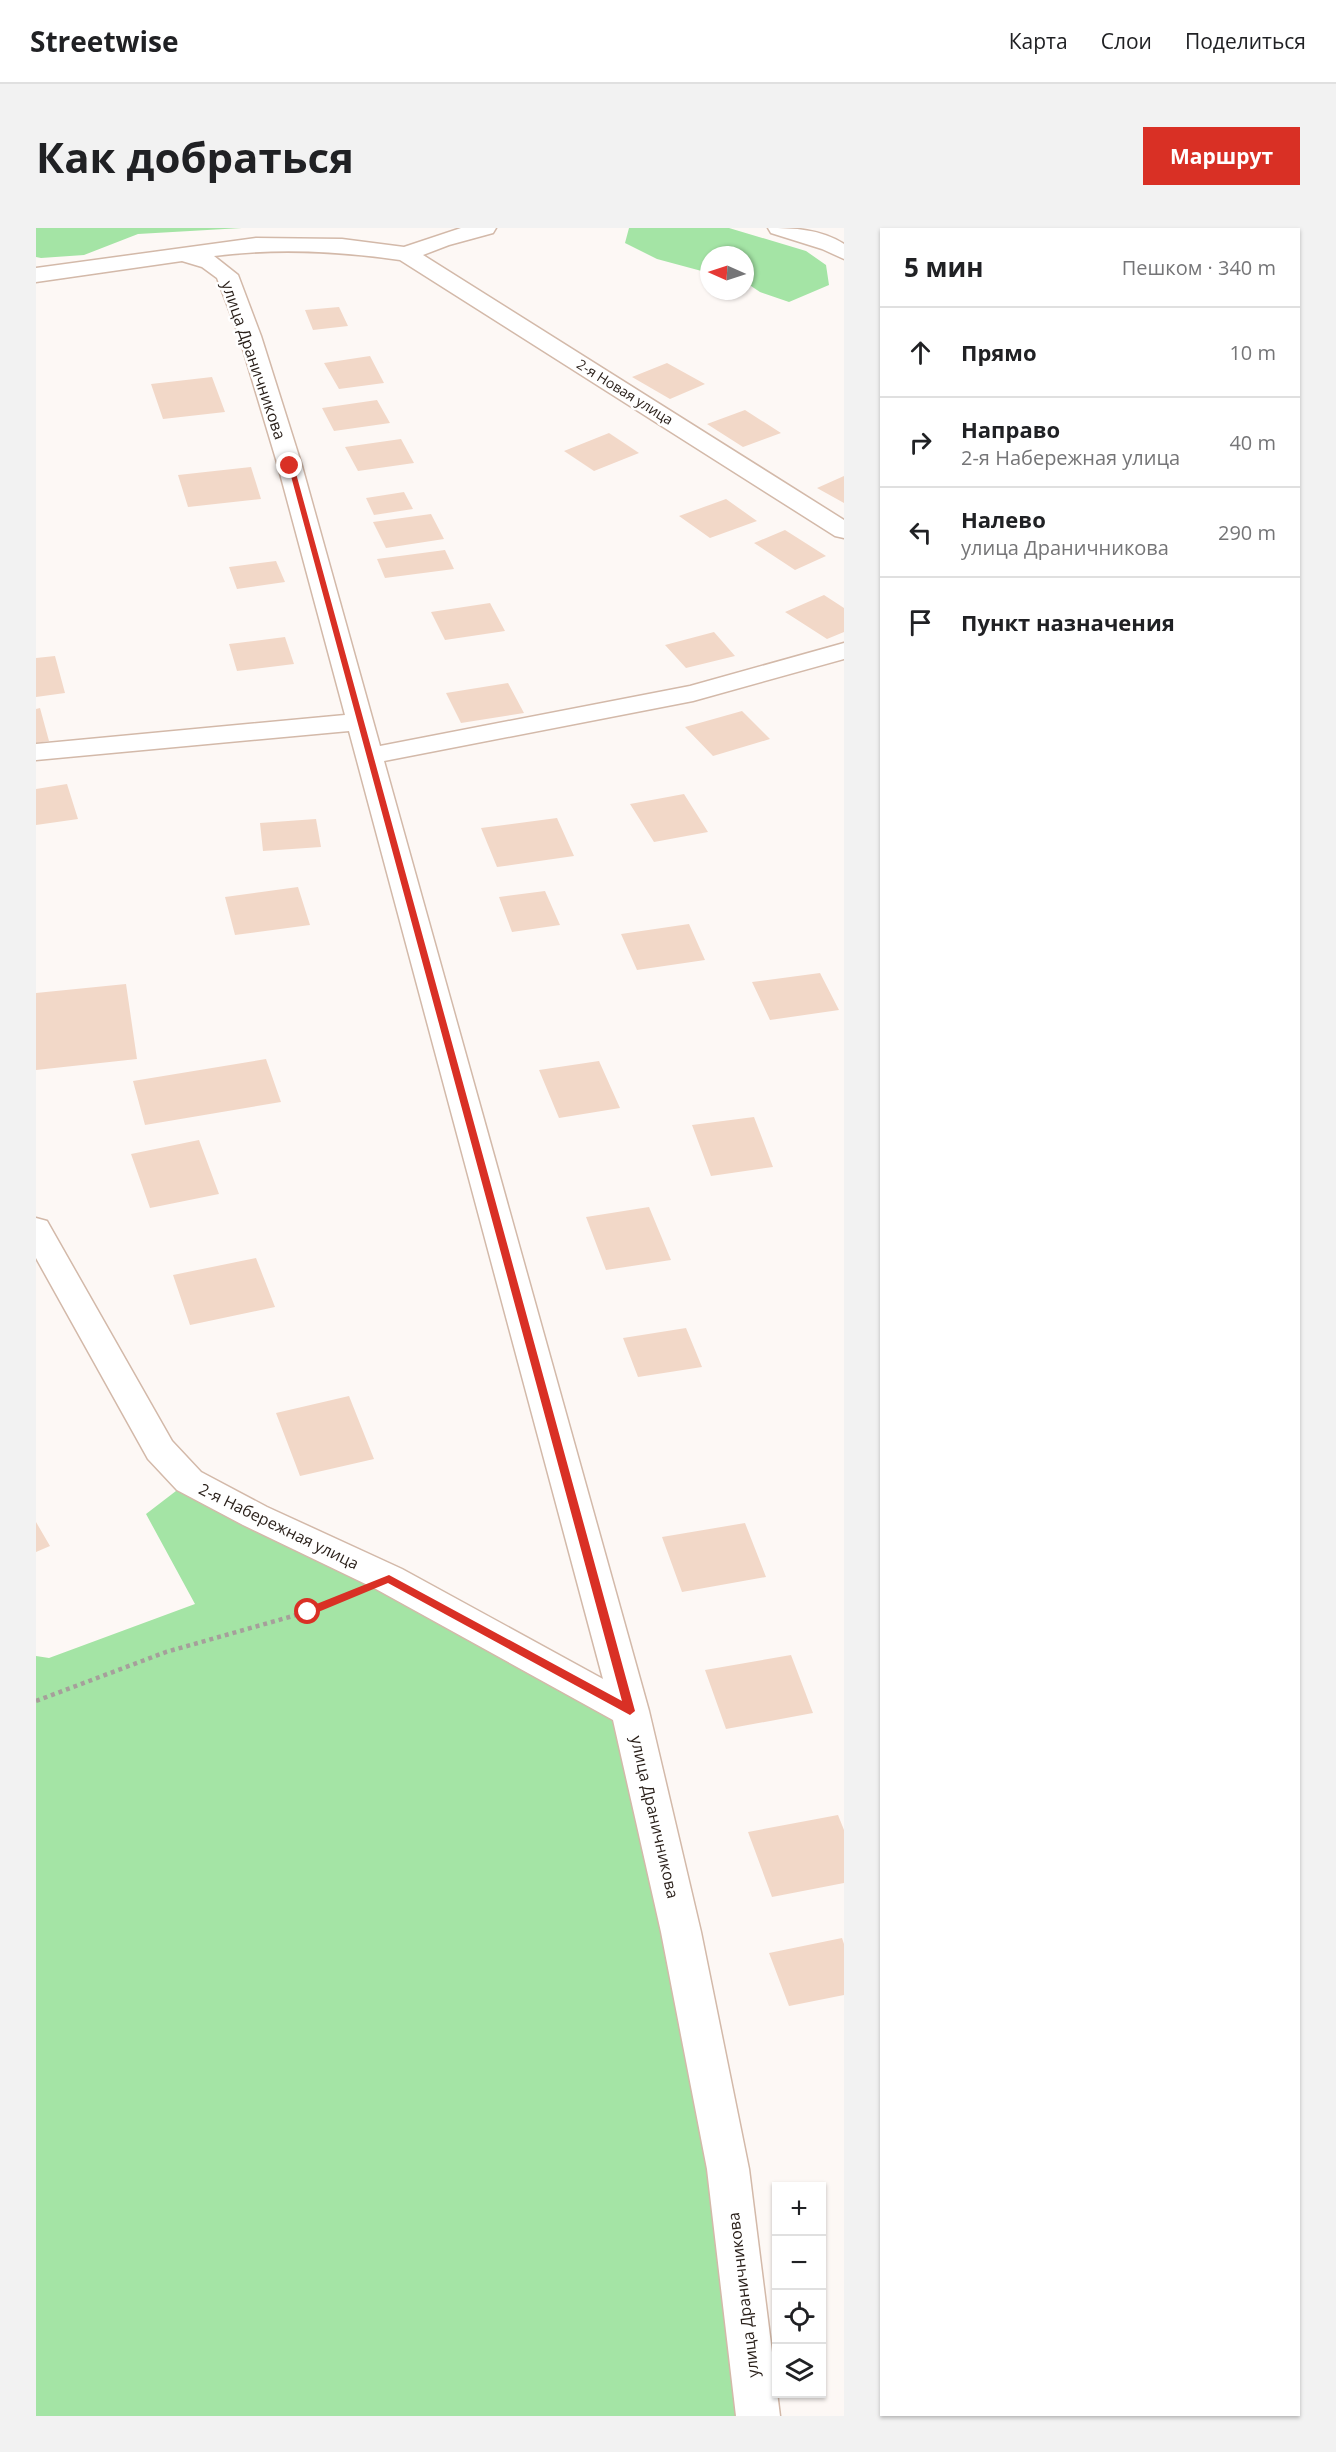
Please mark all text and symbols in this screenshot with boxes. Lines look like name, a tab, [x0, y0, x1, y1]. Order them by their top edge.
text: Streetwise	[30, 22, 179, 60]
text: Карта	[1009, 27, 1068, 55]
text: Слои	[1101, 27, 1152, 55]
text: Поделиться	[1185, 27, 1306, 55]
button: Маршрут	[1143, 127, 1300, 185]
text: Как добраться	[36, 128, 354, 185]
north arrow	[700, 246, 754, 300]
text: 5 мин	[904, 249, 984, 285]
text: Пешком · 340 m	[1122, 254, 1276, 281]
street label: улица Драничникова	[217, 278, 291, 442]
icon: ahead	[904, 336, 937, 369]
text: Прямо	[961, 337, 1037, 367]
text: 10 m	[1229, 339, 1276, 366]
street label: 2-я Новая улица	[573, 354, 677, 429]
text: Направо	[961, 414, 1060, 444]
icon: right	[904, 426, 937, 459]
text: 40 m	[1229, 429, 1276, 456]
text: 2-я Набережная улица	[961, 444, 1180, 471]
route end	[276, 452, 302, 478]
text: Налево	[961, 504, 1046, 534]
icon: left	[904, 516, 937, 549]
text: 290 m	[1218, 519, 1276, 546]
text: улица Драничникова	[961, 534, 1169, 561]
icon: arrive	[904, 606, 937, 639]
text: Пункт назначения	[961, 607, 1175, 637]
street label: 2-я Набережная улица	[195, 1478, 363, 1574]
route start	[294, 1598, 320, 1624]
street label: улица Драничникова	[626, 1734, 684, 1900]
map controls	[772, 2182, 826, 2398]
button: +	[772, 2182, 826, 2236]
street label: улица Драничникова	[722, 2211, 764, 2379]
button: −	[772, 2236, 826, 2290]
button: locate	[772, 2290, 826, 2344]
button: layers	[772, 2344, 826, 2398]

